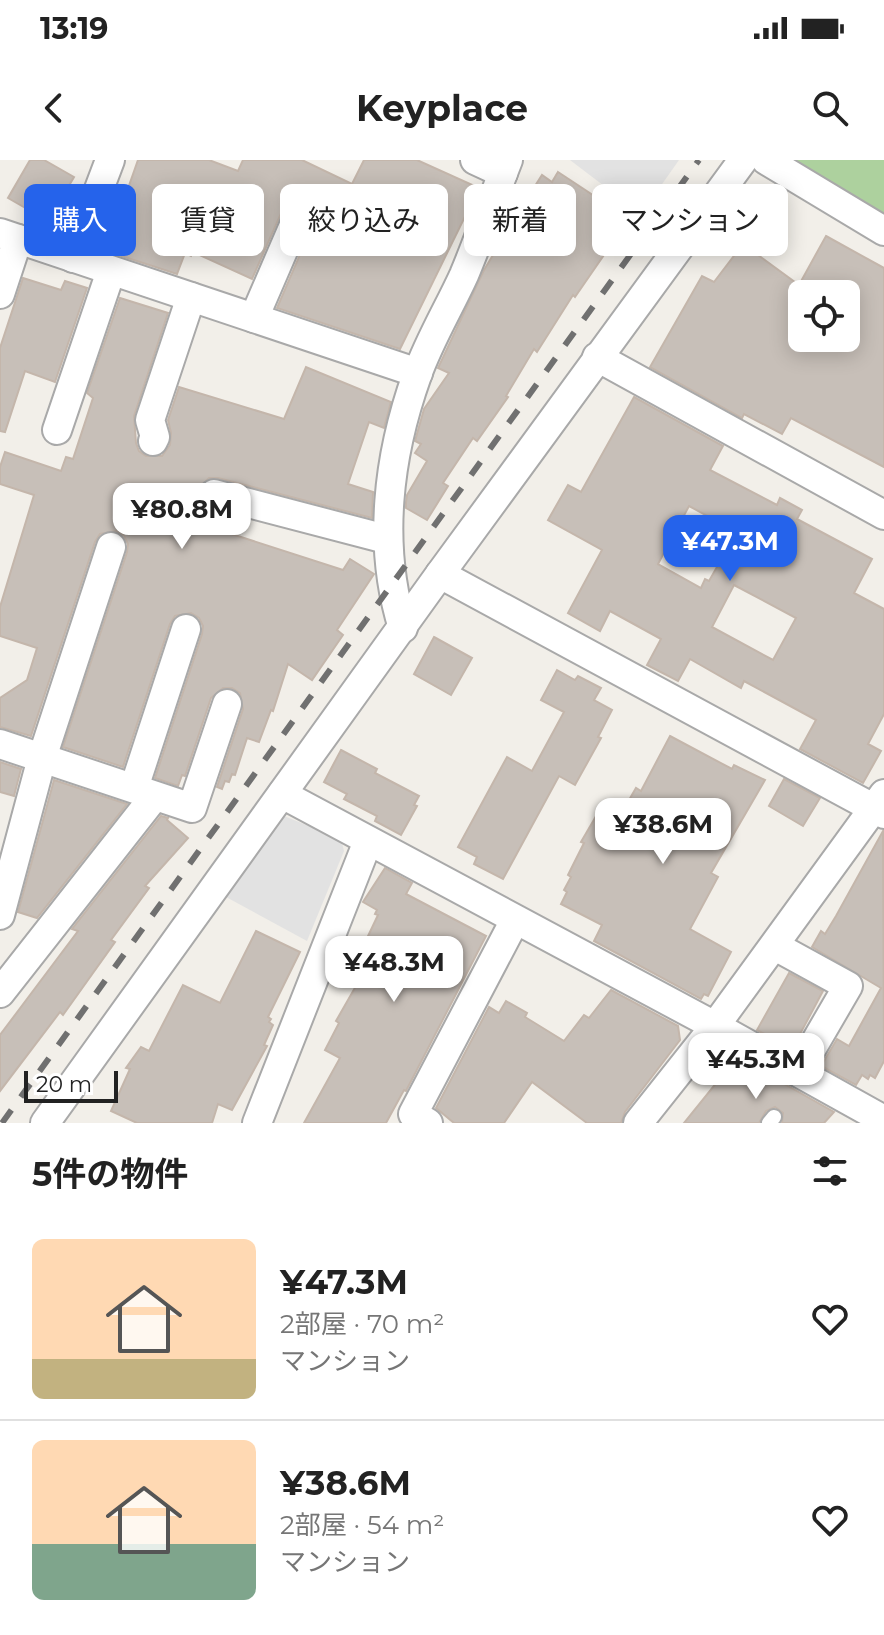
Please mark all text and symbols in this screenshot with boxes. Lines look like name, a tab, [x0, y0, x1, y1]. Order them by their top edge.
text: 13:19	[40, 10, 108, 47]
icon: back	[32, 86, 76, 130]
text: Keyplace	[356, 86, 528, 130]
icon: search	[808, 86, 852, 130]
chip: 購入	[24, 184, 136, 256]
chip: 賃貸	[152, 184, 264, 256]
chip: 絞り込み	[280, 184, 448, 256]
chip: 新着	[464, 184, 576, 256]
chip: マンション	[592, 184, 788, 256]
map controls	[788, 280, 860, 352]
button: locate	[788, 280, 860, 352]
pin: ¥80.8M	[117, 483, 247, 551]
text: ¥80.8M	[131, 493, 233, 525]
pin: ¥47.3M	[665, 515, 795, 583]
text: ¥47.3M	[681, 525, 779, 557]
pin: ¥38.6M	[598, 798, 728, 866]
text: ¥38.6M	[613, 808, 713, 840]
pin: ¥48.3M	[329, 936, 459, 1004]
text: ¥48.3M	[343, 946, 445, 978]
pin: ¥45.3M	[691, 1033, 821, 1101]
text: ¥45.3M	[706, 1043, 806, 1075]
scale bar	[24, 1067, 118, 1103]
text: 20 m	[36, 1071, 92, 1098]
icon: filters	[808, 1149, 852, 1193]
text: 5件の物件	[32, 1153, 188, 1195]
text: ¥47.3M	[280, 1261, 408, 1303]
icon: home	[96, 1271, 192, 1367]
icon: heart	[808, 1297, 852, 1341]
text: 2部屋 · 70 m²	[280, 1308, 445, 1340]
text: マンション	[280, 1345, 410, 1377]
text: ¥38.6M	[280, 1462, 411, 1504]
icon: home	[96, 1472, 192, 1568]
icon: heart	[808, 1498, 852, 1542]
text: 2部屋 · 54 m²	[280, 1509, 444, 1541]
text: マンション	[280, 1546, 410, 1578]

